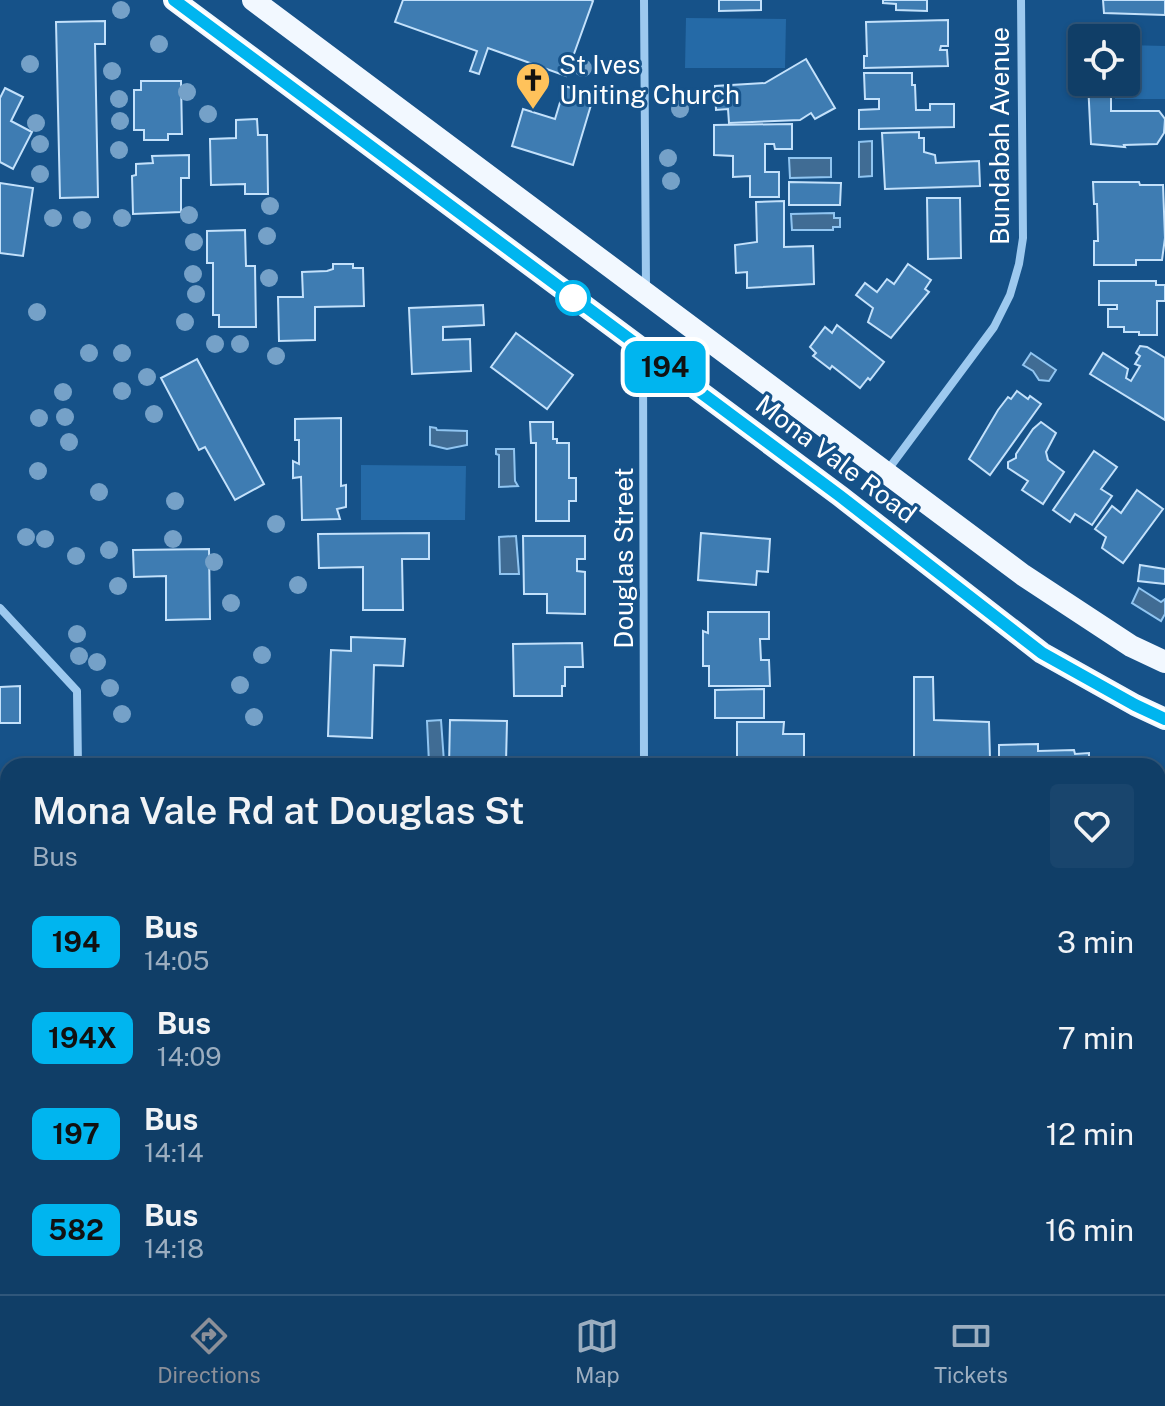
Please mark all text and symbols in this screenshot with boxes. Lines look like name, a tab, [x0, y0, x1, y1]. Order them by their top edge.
map controls	[1068, 24, 1140, 96]
button: locate	[1068, 24, 1140, 96]
street label: Bundabah Avenue	[984, 27, 1015, 245]
place label: St Ives Uniting Church	[559, 49, 740, 110]
church icon: St Ives Uniting Church	[514, 61, 552, 111]
unlabelled marker	[556, 281, 590, 315]
line badge: 194	[619, 341, 711, 393]
text: 194	[641, 350, 689, 383]
street label: Mona Vale Road	[750, 388, 923, 529]
street label: Douglas Street	[608, 467, 639, 649]
button: heart	[1050, 784, 1134, 868]
text: Mona Vale Rd at Douglas St	[32, 788, 525, 833]
text: Bus	[32, 841, 78, 872]
text: Bus	[144, 909, 198, 945]
text: 3 min	[1057, 924, 1134, 960]
text: 194	[52, 925, 100, 958]
text: 14:05	[144, 945, 209, 976]
text: Bus	[157, 1005, 211, 1041]
text: 7 min	[1058, 1020, 1134, 1056]
text: 194X	[48, 1021, 117, 1054]
text: 14:09	[157, 1041, 222, 1072]
text: Bus	[144, 1101, 198, 1137]
text: 12 min	[1046, 1116, 1134, 1152]
text: 197	[52, 1117, 100, 1150]
text: 14:14	[144, 1137, 204, 1168]
text: Bus	[144, 1197, 198, 1233]
text: 16 min	[1045, 1212, 1134, 1248]
text: 582	[48, 1213, 104, 1246]
text: 14:18	[144, 1233, 204, 1264]
tab: Directions	[157, 1314, 261, 1388]
tab: Map	[575, 1314, 620, 1388]
tab: Tickets	[934, 1314, 1008, 1388]

